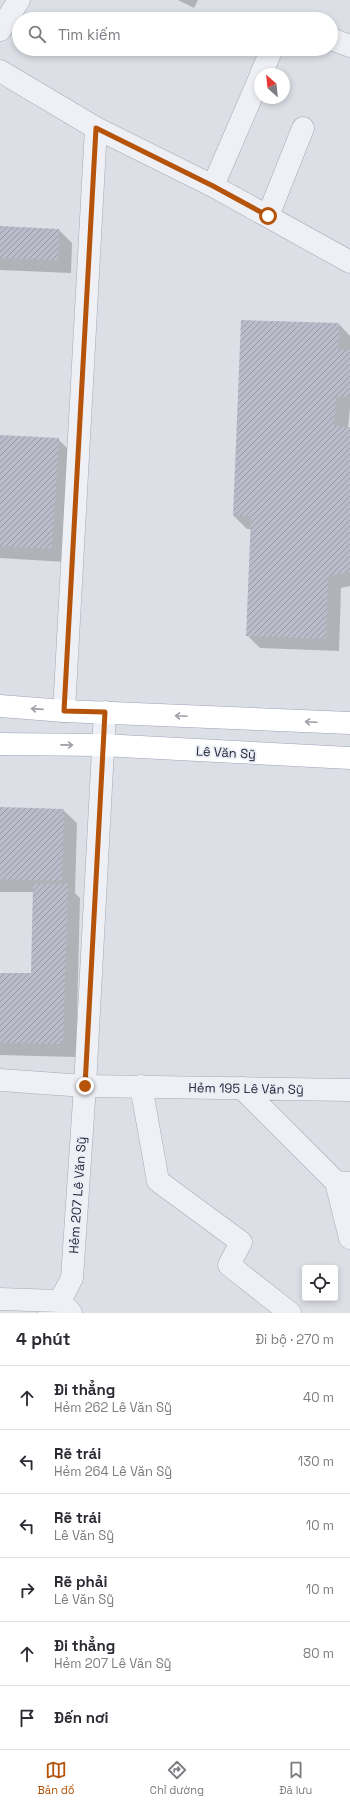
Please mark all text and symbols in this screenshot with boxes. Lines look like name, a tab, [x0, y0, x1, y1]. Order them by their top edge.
search box	[12, 12, 338, 56]
icon: search	[26, 23, 48, 45]
text: Tìm kiếm	[58, 25, 121, 44]
north arrow	[254, 68, 290, 104]
route start	[259, 207, 277, 225]
one-way arrow	[31, 705, 44, 712]
one-way arrow	[175, 712, 188, 720]
one-way arrow	[305, 718, 318, 725]
one-way arrow	[60, 741, 73, 749]
street label: Lê Văn Sỹ	[195, 742, 256, 763]
route end	[76, 1077, 94, 1095]
street label: Hẻm 195 Lê Văn Sỹ	[188, 1079, 304, 1098]
street label: Hẻm 207 Lê Văn Sỹ	[65, 1136, 90, 1254]
map controls	[302, 1265, 338, 1301]
button: locate	[302, 1265, 338, 1301]
text: 4 phút	[16, 1328, 71, 1350]
text: Đi bộ · 270 m	[256, 1331, 334, 1348]
text: Đi thẳng	[54, 1380, 115, 1399]
icon: ahead	[16, 1387, 38, 1409]
text: 40 m	[303, 1389, 334, 1406]
text: Hẻm 262 Lê Văn Sỹ	[54, 1399, 172, 1416]
text: Rẽ trái	[54, 1444, 101, 1463]
icon: left	[16, 1451, 38, 1473]
text: 130 m	[298, 1453, 334, 1470]
text: Hẻm 264 Lê Văn Sỹ	[54, 1463, 172, 1480]
text: Rẽ trái	[54, 1508, 101, 1527]
icon: left	[16, 1515, 38, 1537]
text: 10 m	[306, 1517, 334, 1534]
text: Lê Văn Sỹ	[54, 1527, 114, 1544]
text: Rẽ phải	[54, 1572, 107, 1591]
icon: right	[16, 1579, 38, 1601]
text: 10 m	[306, 1581, 334, 1598]
text: Lê Văn Sỹ	[54, 1591, 114, 1608]
text: Đi thẳng	[54, 1636, 115, 1655]
icon: ahead	[16, 1643, 38, 1665]
text: 80 m	[303, 1645, 334, 1662]
text: Hẻm 207 Lê Văn Sỹ	[54, 1655, 172, 1672]
icon: arrive	[16, 1707, 38, 1729]
text: Đến nơi	[54, 1708, 109, 1727]
tab: Bản đồ	[38, 1759, 75, 1797]
tab: Chỉ đường	[150, 1759, 204, 1797]
tab: Đã lưu	[279, 1759, 312, 1797]

